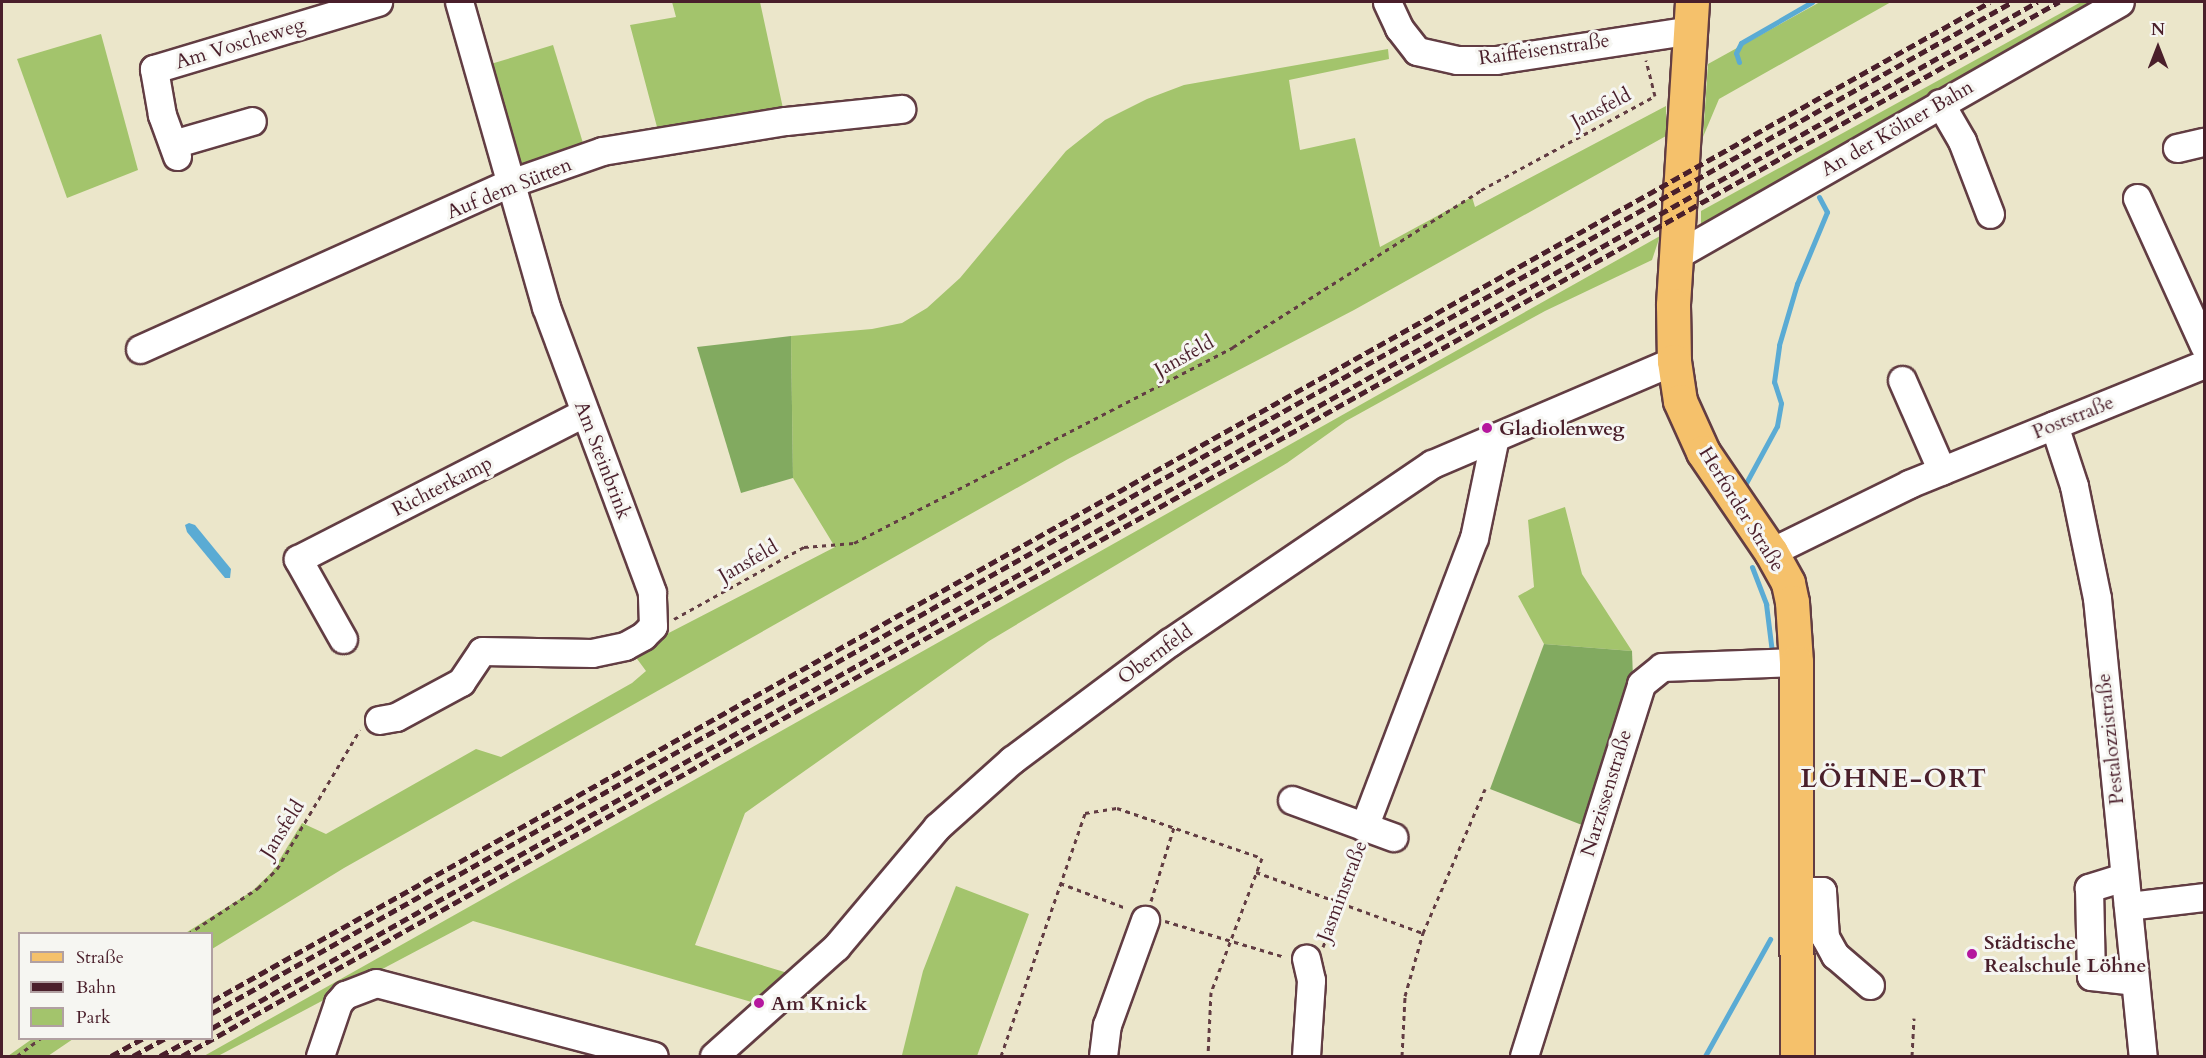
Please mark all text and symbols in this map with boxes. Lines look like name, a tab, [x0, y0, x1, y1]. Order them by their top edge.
street label: Am Voscheweg	[172, 12, 308, 74]
north arrow	[2128, 18, 2188, 78]
text: N	[2151, 19, 2165, 41]
street label: Raiffeisenstraße	[1477, 28, 1611, 70]
street label: An der Kölner Bahn	[1817, 75, 1977, 181]
street label: Jansfeld	[1567, 82, 1635, 134]
street label: Auf dem Sütten	[443, 152, 575, 224]
street label: Jansfeld	[1150, 330, 1218, 382]
street label: Poststraße	[2029, 390, 2117, 444]
street label: Am Steinbrink	[569, 398, 637, 522]
place label: Gladiolenweg	[1499, 416, 1624, 440]
marker: Gladiolenweg	[1480, 421, 1494, 435]
street label: Herforder Straße	[1694, 442, 1790, 576]
street label: Richterkamp	[388, 451, 496, 521]
street label: Jansfeld	[714, 535, 782, 587]
street label: Obernfeld	[1113, 619, 1197, 689]
street label: Pestalozzistraße	[2091, 672, 2129, 806]
street label: Narzissenstraße	[1575, 727, 1637, 859]
district label: LÖHNE-ORT	[1801, 763, 1987, 795]
street label: Jansfeld	[255, 795, 309, 863]
street label: Jasminstraße	[1312, 837, 1372, 945]
place label: Städtische Realschule Löhne	[1984, 930, 2146, 977]
legend	[18, 932, 213, 1040]
text: Straße	[76, 945, 124, 970]
marker: Städtische Realschule Löhne	[1965, 947, 1979, 961]
text: Bahn	[76, 975, 116, 1000]
place label: Am Knick	[771, 991, 867, 1015]
marker: Am Knick	[752, 996, 766, 1010]
text: Park	[76, 1005, 111, 1030]

